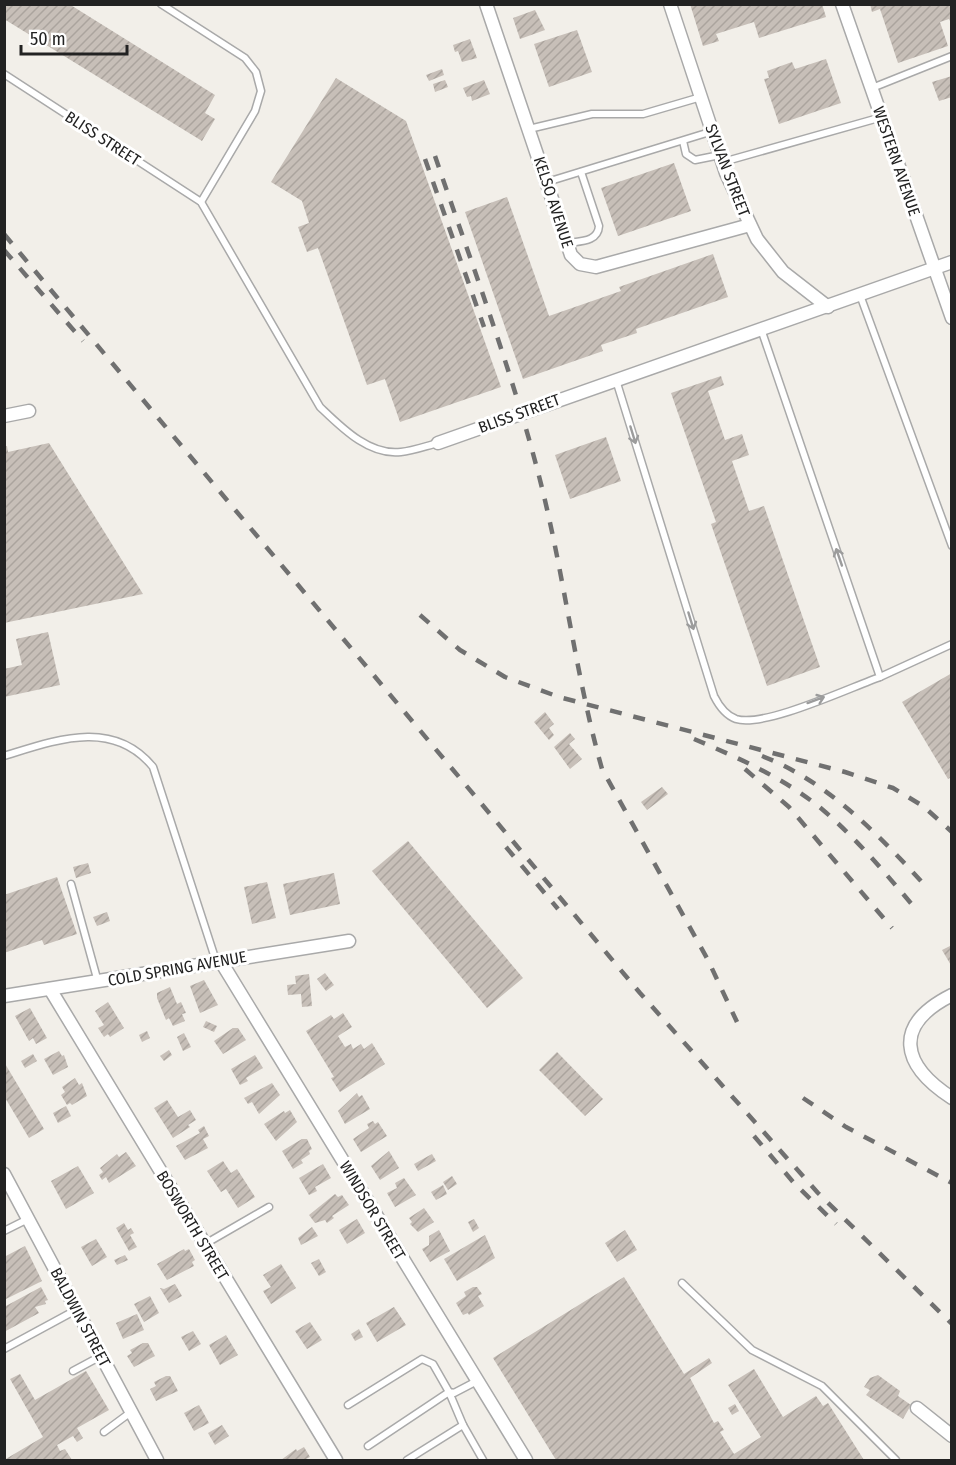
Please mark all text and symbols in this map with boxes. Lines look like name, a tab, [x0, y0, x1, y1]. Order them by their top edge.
scale bar	[21, 18, 128, 56]
text: 50 m	[30, 28, 66, 50]
street label: WESTERN AVENUE	[869, 104, 924, 218]
street label: BLISS STREET	[62, 107, 144, 170]
street label: SYLVAN STREET	[701, 121, 754, 220]
street label: KELSO AVENUE	[530, 154, 577, 250]
street label: BLISS STREET	[476, 390, 563, 437]
one-way arrow	[628, 425, 639, 444]
one-way arrow	[832, 548, 843, 567]
one-way arrow	[686, 611, 697, 630]
one-way arrow	[806, 694, 825, 705]
street label: COLD SPRING AVENUE	[106, 947, 248, 990]
street label: WINDSOR STREET	[336, 1157, 410, 1264]
street label: BOSWORTH STREET	[152, 1167, 233, 1284]
street label: BALDWIN STREET	[47, 1265, 115, 1370]

